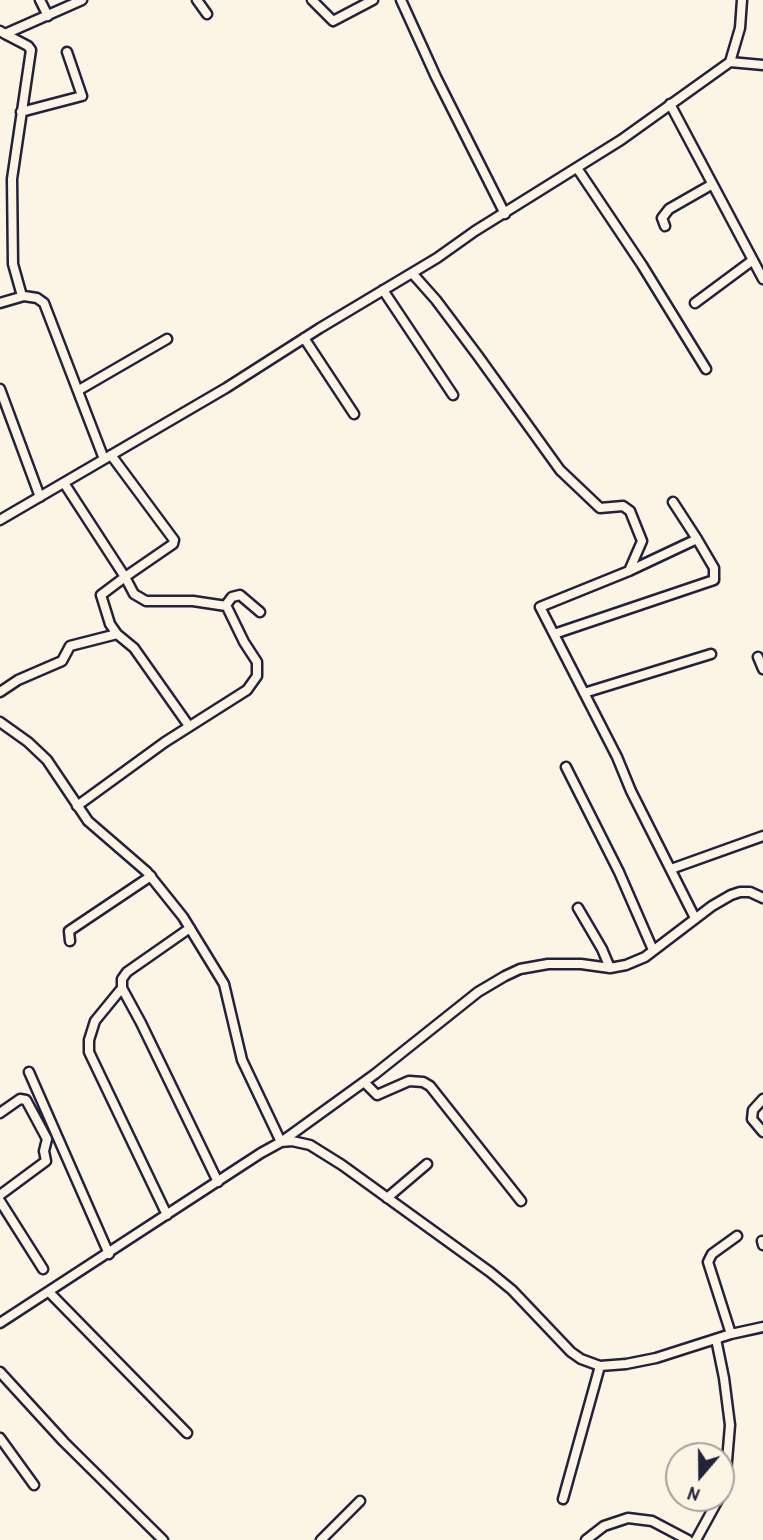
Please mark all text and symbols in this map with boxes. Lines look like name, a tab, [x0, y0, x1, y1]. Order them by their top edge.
north arrow	[665, 1442, 735, 1512]
text: N	[684, 1481, 703, 1509]

